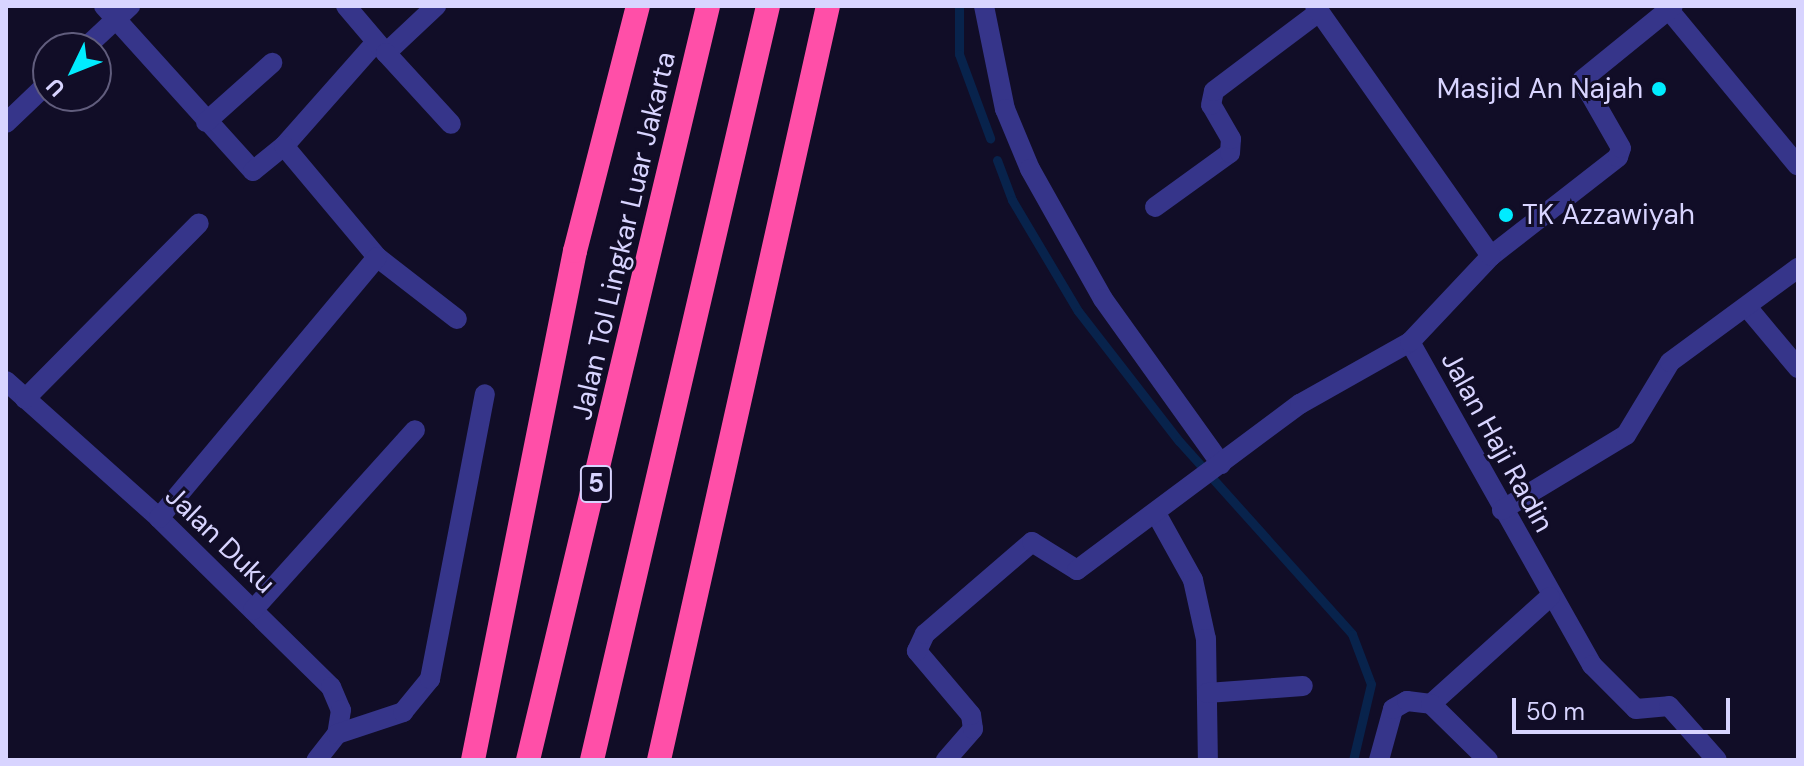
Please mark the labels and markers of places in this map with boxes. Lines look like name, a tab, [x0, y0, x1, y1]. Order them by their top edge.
place label: Masjid An Najah	[1437, 72, 1643, 106]
marker: Masjid An Najah	[1650, 80, 1668, 98]
place label: TK Azzawiyah	[1522, 198, 1695, 232]
marker: TK Azzawiyah	[1497, 206, 1515, 224]

